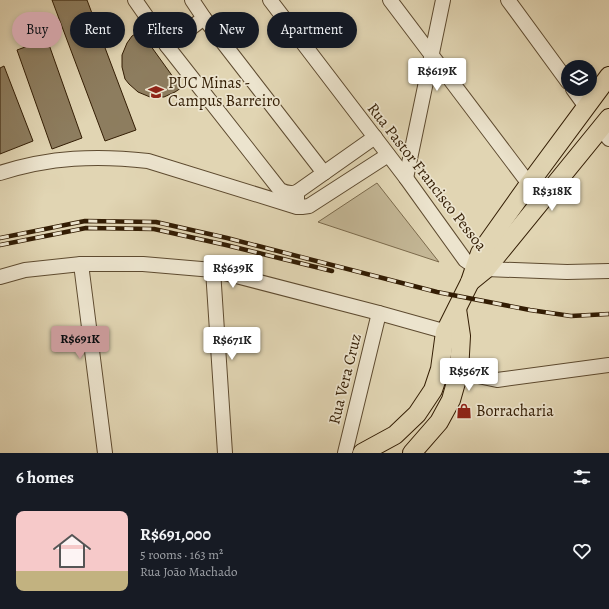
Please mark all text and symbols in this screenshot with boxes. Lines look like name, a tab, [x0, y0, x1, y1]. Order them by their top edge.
chip: Buy	[12, 12, 62, 48]
chip: Rent	[70, 12, 125, 48]
chip: Filters	[133, 12, 197, 48]
chip: New	[205, 12, 259, 48]
chip: Apartment	[267, 12, 357, 48]
pin: R$619K	[404, 58, 470, 92]
map controls	[561, 60, 597, 96]
button: layers	[561, 60, 597, 96]
text: R$619K	[417, 62, 457, 79]
place label: PUC Minas - Campus Barreiro	[168, 72, 280, 112]
school or university icon: PUC Minas - Campus Barreiro	[147, 83, 165, 101]
street label: Rua Pastor Francisco Pessoa	[362, 98, 492, 256]
pin: R$318K	[519, 178, 585, 212]
text: R$318K	[532, 182, 572, 199]
pin: R$639K	[200, 255, 266, 289]
text: R$639K	[213, 259, 253, 276]
pin: R$691K	[47, 326, 113, 360]
pin: R$671K	[199, 327, 265, 361]
text: R$691K	[60, 330, 100, 347]
text: R$671K	[212, 331, 252, 348]
street label: Rua Vera Cruz	[323, 331, 367, 427]
pin: R$567K	[436, 358, 502, 392]
text: R$567K	[449, 362, 489, 379]
place label: Borracharia	[476, 400, 554, 422]
shop icon: Borracharia	[455, 402, 473, 420]
text: 6 homes	[16, 466, 74, 489]
icon: filters	[571, 466, 593, 488]
text: R$691,000	[140, 523, 211, 546]
icon: home	[48, 527, 96, 575]
icon: heart	[571, 540, 593, 562]
text: 5 rooms · 163 m²	[140, 546, 223, 563]
text: Rua João Machado	[140, 563, 237, 580]

